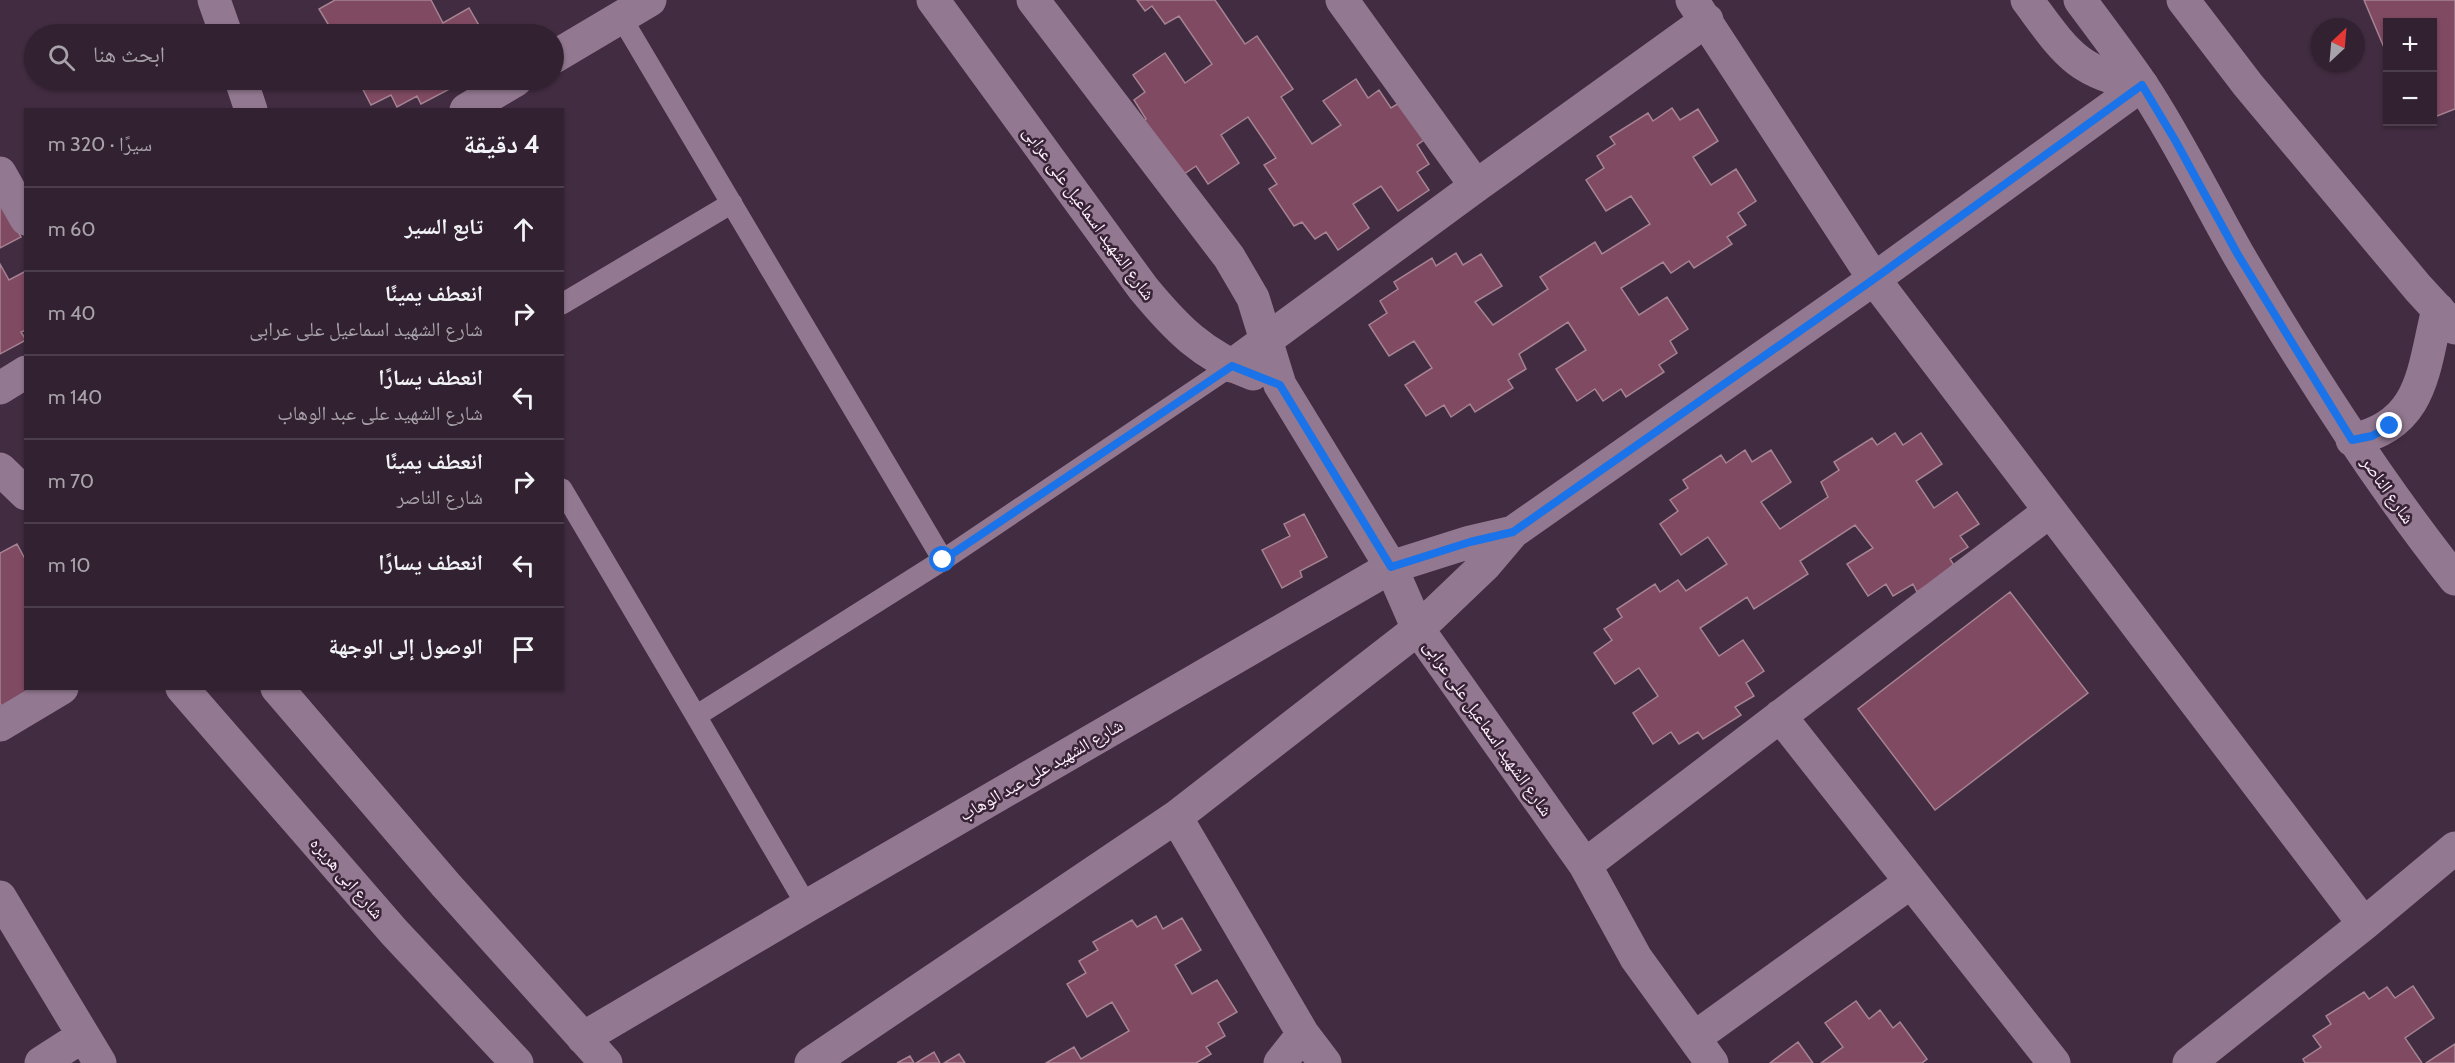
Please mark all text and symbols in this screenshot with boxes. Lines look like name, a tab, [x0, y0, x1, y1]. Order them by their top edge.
north arrow	[2311, 18, 2365, 72]
map controls	[2383, 18, 2437, 126]
button: +	[2383, 18, 2437, 72]
search box	[24, 24, 564, 90]
icon: search	[45, 41, 78, 74]
text: ابحث هنا	[93, 41, 165, 68]
button: −	[2383, 72, 2437, 126]
street label: شارع الشهيد اسماعيل على عرابى	[1018, 121, 1160, 305]
text: 4 دقيقة	[463, 128, 540, 160]
text: سيرًا · 320 m	[48, 132, 152, 156]
text: تابع السير	[405, 213, 483, 240]
icon: ahead	[507, 213, 540, 246]
text: 60 m	[48, 217, 95, 241]
text: انعطف يمينًا	[385, 280, 483, 307]
icon: right	[507, 297, 540, 330]
text: 40 m	[48, 301, 96, 325]
text: شارع الشهيد اسماعيل على عرابى	[249, 317, 483, 341]
text: انعطف يسارًا	[378, 364, 483, 391]
icon: left	[507, 381, 540, 414]
text: 140 m	[48, 385, 102, 409]
text: شارع الشهيد على عبد الوهاب	[277, 401, 483, 425]
route end	[2376, 412, 2402, 438]
text: انعطف يمينًا	[385, 448, 483, 475]
street label: شارع الناصر	[2356, 451, 2419, 528]
icon: right	[507, 465, 540, 498]
text: 70 m	[48, 469, 94, 493]
text: شارع الناصر	[397, 485, 483, 509]
route start	[929, 546, 955, 572]
text: انعطف يسارًا	[378, 549, 483, 576]
icon: left	[507, 549, 540, 582]
text: 10 m	[48, 553, 91, 577]
text: الوصول إلى الوجهة	[328, 633, 483, 660]
icon: arrive	[507, 633, 540, 666]
street label: شارع الشهيد اسماعيل على عرابى	[1419, 635, 1557, 821]
street label: شارع الشهيد على عبد الوهاب	[955, 714, 1127, 826]
street label: شارع ابى هريره	[306, 833, 388, 923]

